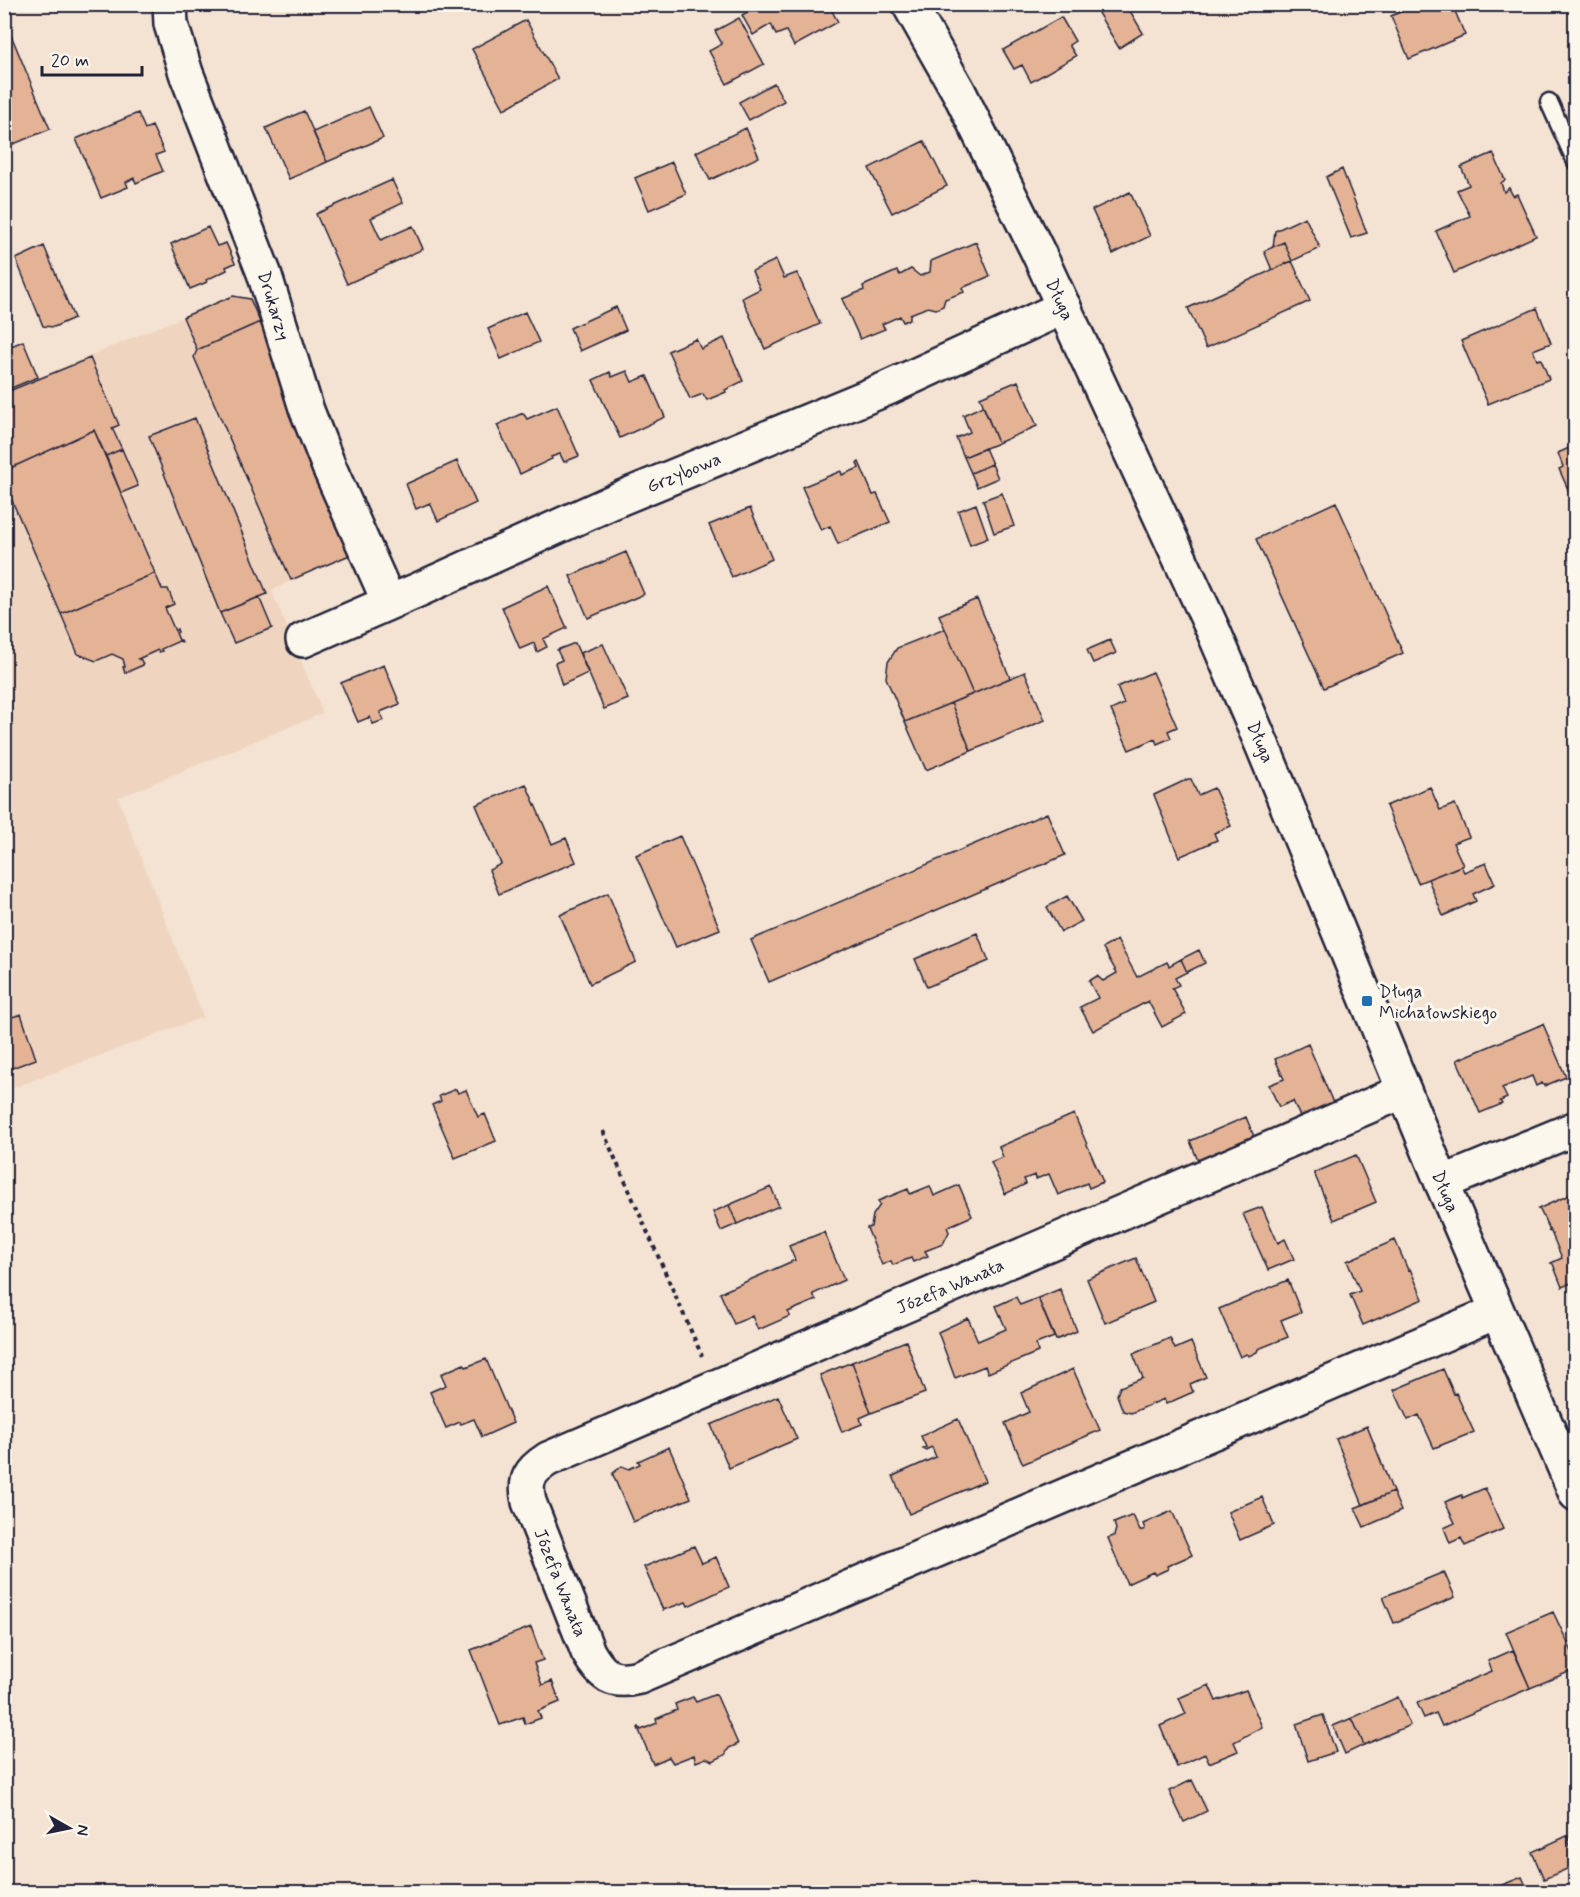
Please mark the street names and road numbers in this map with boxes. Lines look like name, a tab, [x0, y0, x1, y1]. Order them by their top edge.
street label: Drukarzy	[251, 268, 295, 343]
street label: Długa	[1039, 275, 1079, 325]
street label: Grzybowa	[643, 447, 725, 499]
street label: Długa	[1240, 718, 1279, 767]
street label: Długa	[1425, 1167, 1464, 1217]
street label: Józefa Wanata	[893, 1253, 1008, 1320]
street label: Józefa Wanata	[528, 1525, 592, 1641]

